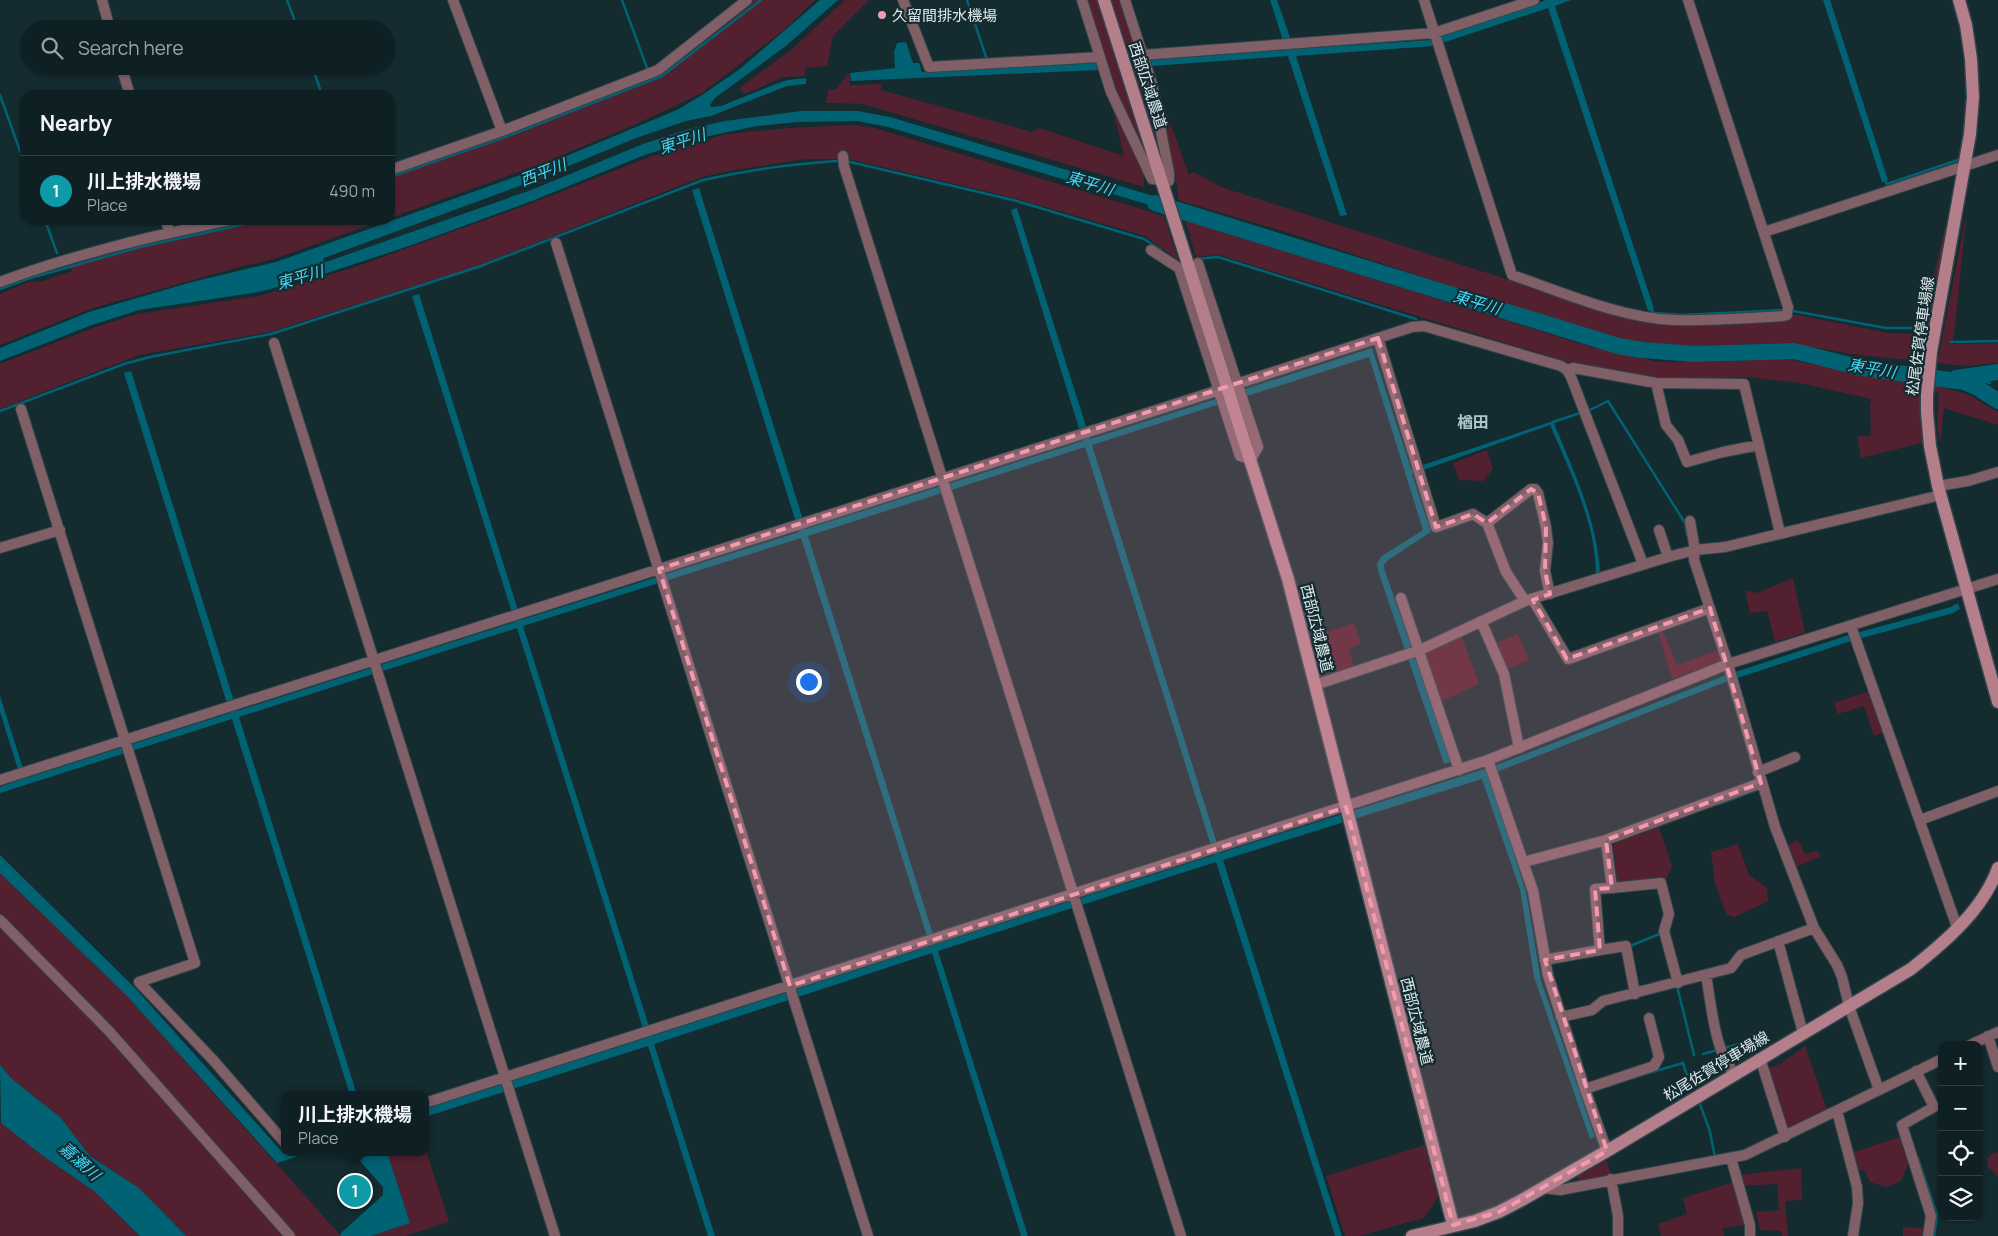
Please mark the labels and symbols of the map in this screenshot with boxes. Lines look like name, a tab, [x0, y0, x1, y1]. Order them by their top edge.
place label: 久留間排水機場	[892, 5, 997, 26]
marker: 久留間排水機場	[876, 9, 888, 21]
street label: 西部広域農道	[1124, 39, 1172, 131]
water label: 東平川	[656, 123, 710, 159]
water label: 西平川	[517, 152, 571, 191]
water label: 東平川	[1064, 165, 1118, 201]
water label: 東平川	[274, 259, 328, 294]
street label: 松尾佐賀停車場線	[1901, 275, 1939, 397]
water label: 東平川	[1451, 284, 1505, 320]
water label: 東平川	[1846, 353, 1900, 383]
district label: 楢田	[1457, 411, 1489, 433]
street label: 西部広域農道	[1296, 582, 1338, 674]
your location	[796, 669, 822, 695]
street label: 西部広域農道	[1396, 975, 1438, 1067]
street label: 松尾佐賀停車場線	[1659, 1026, 1773, 1106]
water label: 嘉瀬川	[55, 1137, 107, 1187]
pin: 1	[339, 1172, 371, 1210]

